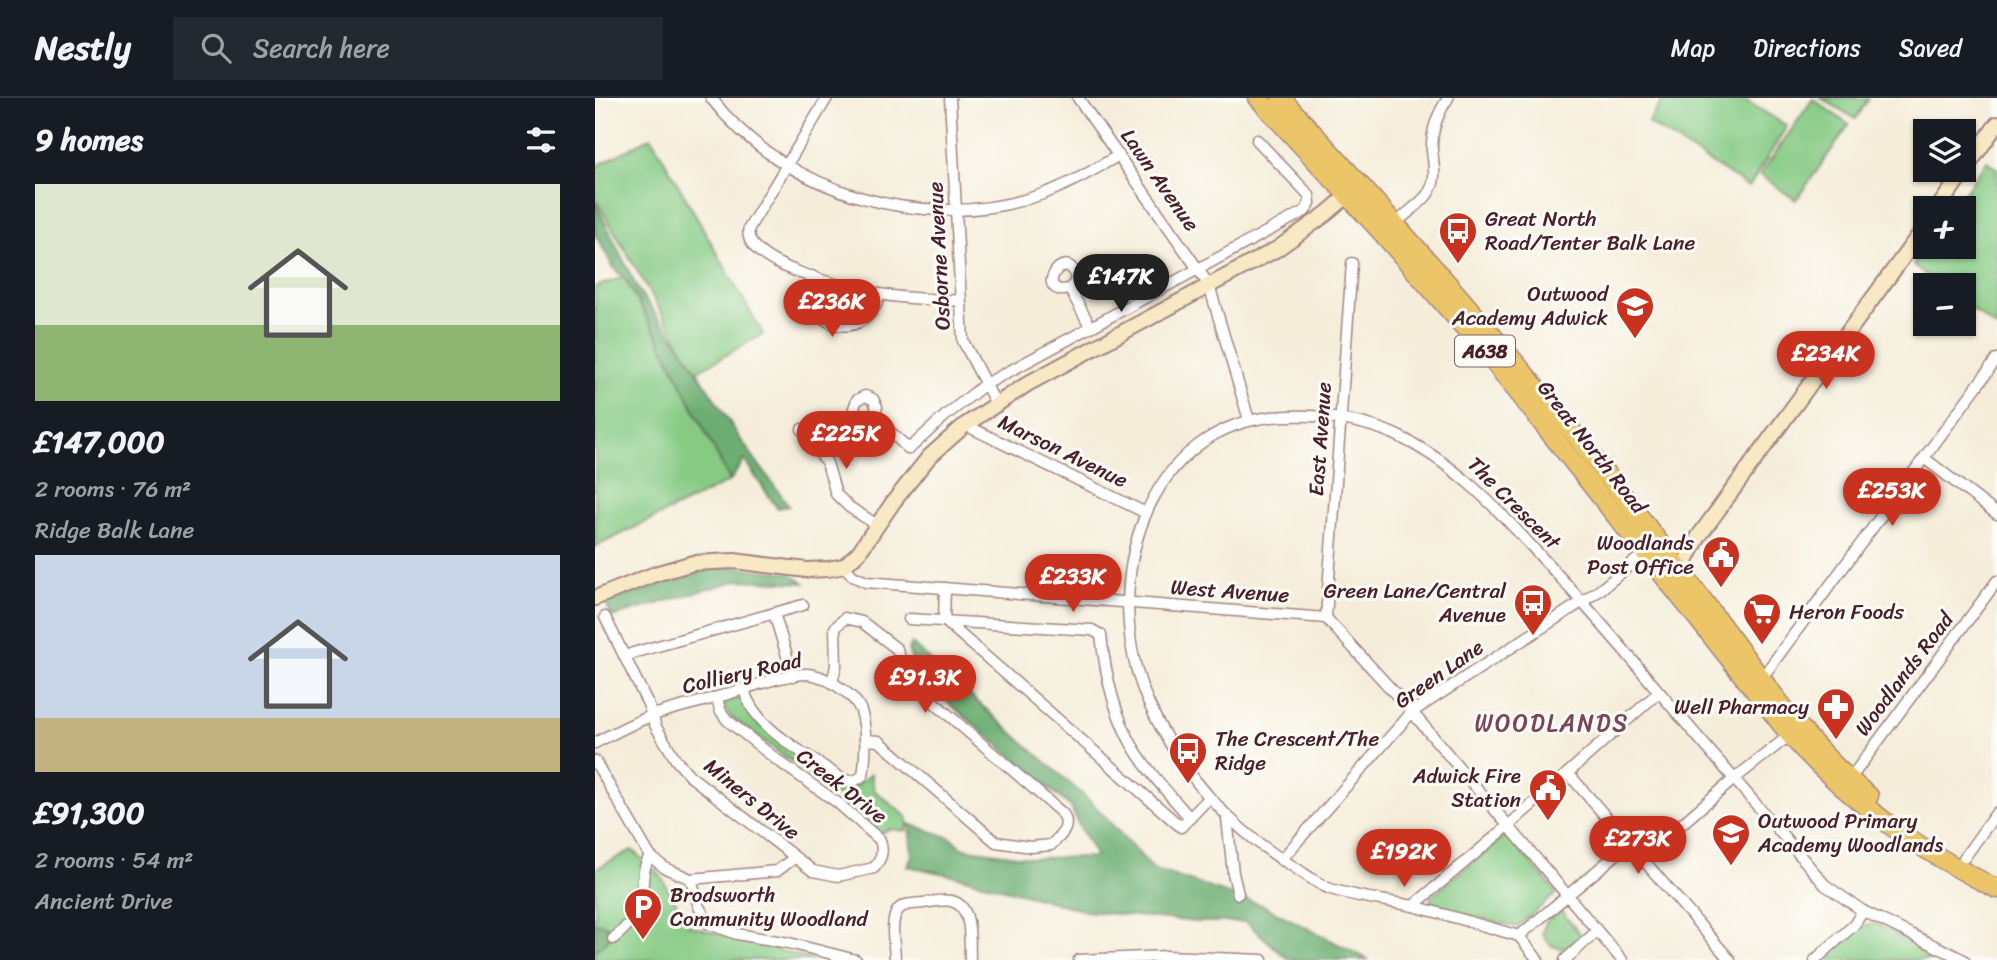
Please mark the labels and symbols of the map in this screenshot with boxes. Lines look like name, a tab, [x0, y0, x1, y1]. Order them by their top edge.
street label: Lawn Avenue	[1110, 120, 1210, 240]
street label: Osborne Avenue	[916, 181, 962, 331]
place label: Great North Road/Tenter Balk Lane	[1485, 200, 1695, 262]
bus stop icon: Great North Road/Tenter Balk Lane	[1437, 210, 1479, 265]
pin: £147K	[1072, 254, 1170, 314]
place label: Outwood Academy Adwick	[1451, 275, 1610, 337]
pin: £236K	[783, 280, 881, 339]
school or university icon: Outwood Academy Adwick	[1614, 285, 1656, 340]
pin: £234K	[1777, 331, 1875, 391]
road number: A638	[1455, 336, 1515, 366]
street label: Great North Road	[1527, 372, 1658, 524]
street label: East Avenue	[1297, 381, 1343, 497]
street label: Marson Avenue	[992, 403, 1135, 499]
pin: £225K	[797, 412, 895, 471]
street label: The Crescent	[1458, 447, 1571, 560]
pin: £253K	[1843, 468, 1941, 528]
place label: Woodlands Post Office	[1587, 524, 1694, 586]
public building icon: Woodlands Post Office	[1700, 534, 1742, 589]
pin: £233K	[1024, 554, 1122, 614]
street label: West Avenue	[1169, 568, 1291, 614]
place label: Green Lane/Central Avenue	[1324, 572, 1507, 634]
bus stop icon: Green Lane/Central Avenue	[1512, 582, 1554, 637]
supermarket icon: Heron Foods	[1741, 591, 1783, 646]
place label: Heron Foods	[1789, 593, 1904, 631]
street label: Woodlands Road	[1844, 602, 1965, 744]
street label: Green Lane	[1386, 629, 1492, 719]
street label: Colliery Road	[678, 640, 807, 705]
pin: £91.3K	[868, 656, 982, 715]
pharmacy icon: Well Pharmacy	[1815, 686, 1857, 741]
place label: Well Pharmacy	[1674, 688, 1809, 726]
district label: WOODLANDS	[1475, 702, 1629, 744]
place label: The Crescent/The Ridge	[1215, 720, 1380, 782]
bus stop icon: The Crescent/The Ridge	[1167, 730, 1209, 785]
street label: Creek Drive	[788, 738, 896, 834]
street label: Miners Drive	[695, 748, 809, 850]
place label: Adwick Fire Station	[1412, 757, 1521, 819]
public building icon: Adwick Fire Station	[1527, 767, 1569, 822]
place label: Outwood Primary Academy Woodlands	[1757, 802, 1943, 864]
school or university icon: Outwood Primary Academy Woodlands	[1710, 812, 1752, 867]
pin: £273K	[1589, 816, 1687, 876]
pin: £192K	[1355, 830, 1453, 889]
place label: Brodsworth Community Woodland	[670, 876, 869, 938]
parking icon: Brodsworth Community Woodland	[622, 886, 664, 941]

